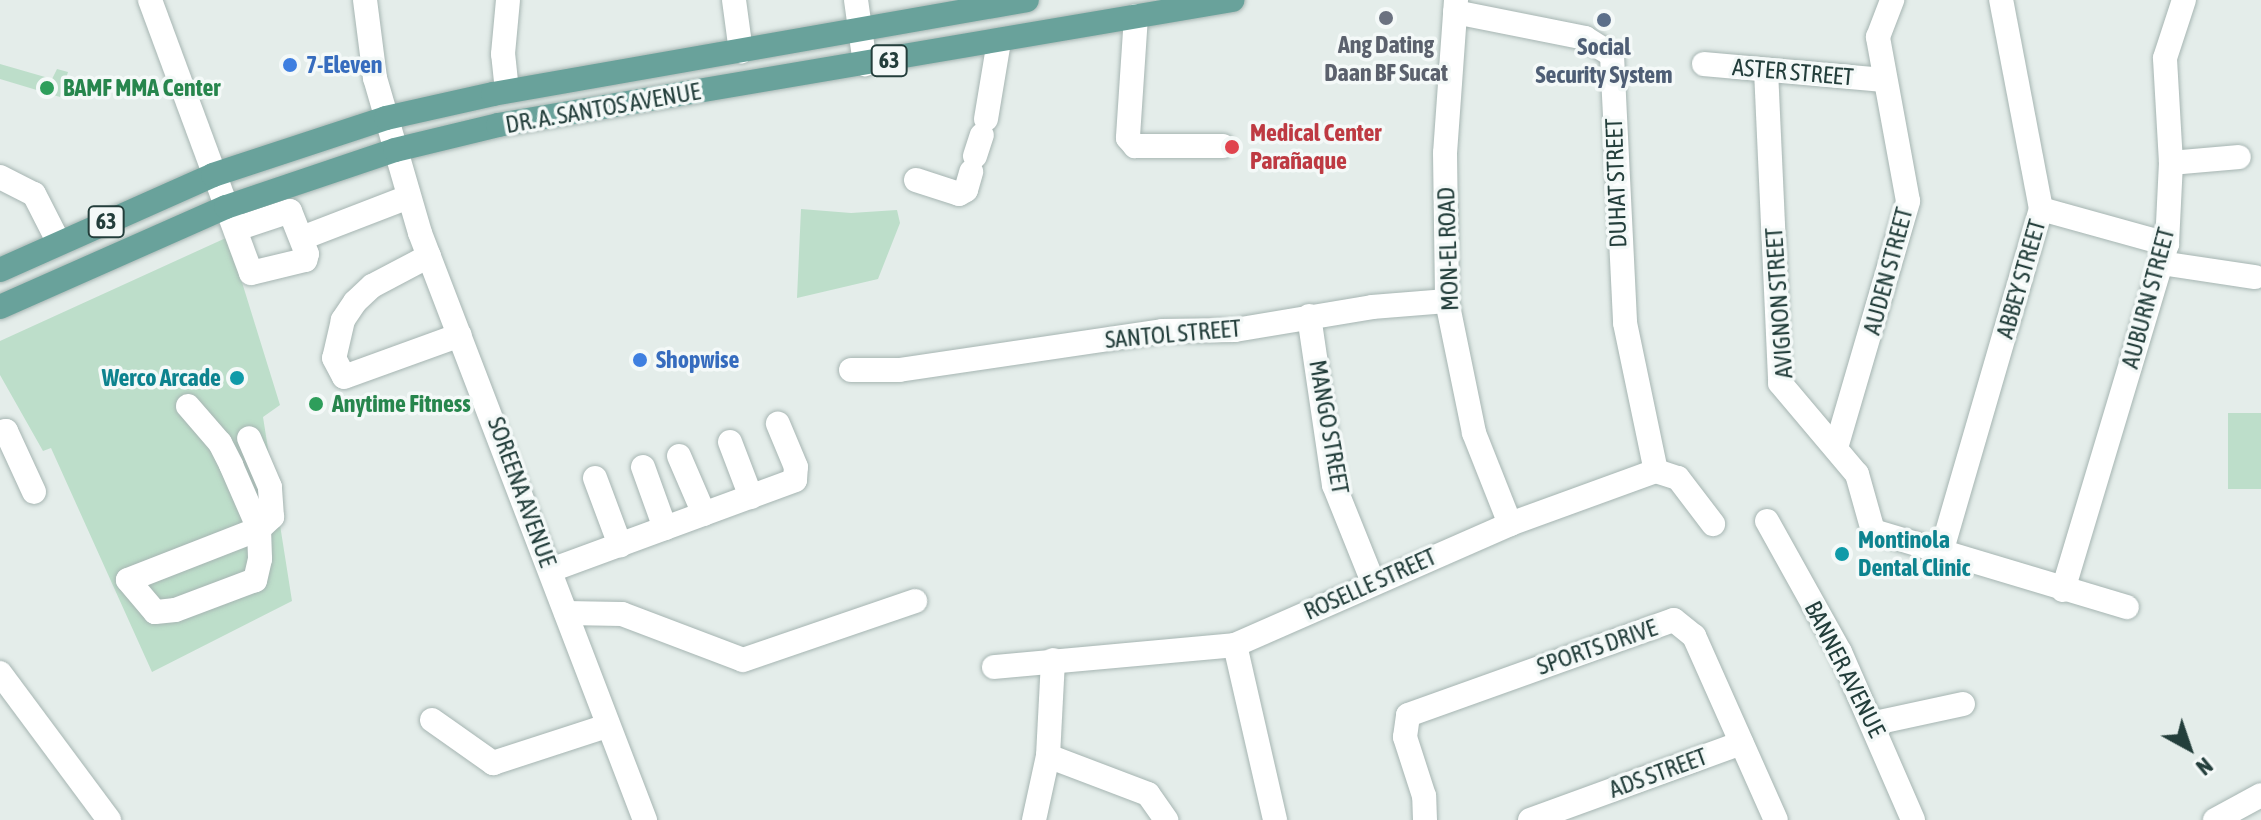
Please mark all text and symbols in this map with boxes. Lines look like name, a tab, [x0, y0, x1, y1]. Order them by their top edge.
marker: Ang Dating Daan BF Sucat	[1377, 9, 1395, 27]
marker: Social Security System	[1595, 11, 1613, 29]
place label: Ang Dating Daan BF Sucat	[1324, 31, 1448, 87]
place label: Social Security System	[1535, 33, 1673, 89]
road number: 63	[869, 43, 909, 79]
place label: 7-Eleven	[306, 51, 382, 79]
street label: ASTER STREET	[1731, 52, 1855, 92]
marker: 7-Eleven	[281, 56, 299, 74]
place label: BAMF MMA Center	[63, 74, 220, 102]
street label: DR. A. SANTOS AVENUE	[503, 77, 703, 139]
marker: BAMF MMA Center	[38, 79, 56, 97]
street label: DUHAT STREET	[1599, 118, 1633, 248]
place label: Medical Center Parañaque	[1250, 119, 1381, 175]
marker: Medical Center Parañaque	[1221, 136, 1243, 158]
street label: MON-EL ROAD	[1431, 187, 1465, 311]
road number: 63	[86, 204, 126, 240]
street label: AUDEN STREET	[1857, 204, 1919, 338]
street label: ABBEY STREET	[1990, 216, 2052, 342]
street label: AUBURN STREET	[2115, 224, 2181, 372]
street label: AVIGNON STREET	[1759, 227, 1799, 379]
street label: SANTOL STREET	[1104, 314, 1242, 354]
place label: Shopwise	[656, 346, 739, 374]
marker: Shopwise	[631, 351, 649, 369]
street label: MANGO STREET	[1303, 358, 1355, 496]
place label: Werco Arcade	[102, 364, 221, 392]
marker: Werco Arcade	[228, 369, 246, 387]
place label: Anytime Fitness	[332, 390, 471, 418]
marker: Anytime Fitness	[307, 395, 325, 413]
street label: SOREENA AVENUE	[482, 413, 562, 571]
place label: Montinola Dental Clinic	[1858, 526, 1970, 582]
street label: ROSELLE STREET	[1299, 542, 1441, 626]
marker: Montinola Dental Clinic	[1833, 545, 1851, 563]
street label: BANNER AVENUE	[1798, 596, 1892, 742]
street label: SPORTS DRIVE	[1533, 613, 1661, 681]
north arrow	[2149, 708, 2229, 788]
street label: ADS STREET	[1605, 742, 1711, 804]
text: N	[2191, 752, 2218, 781]

